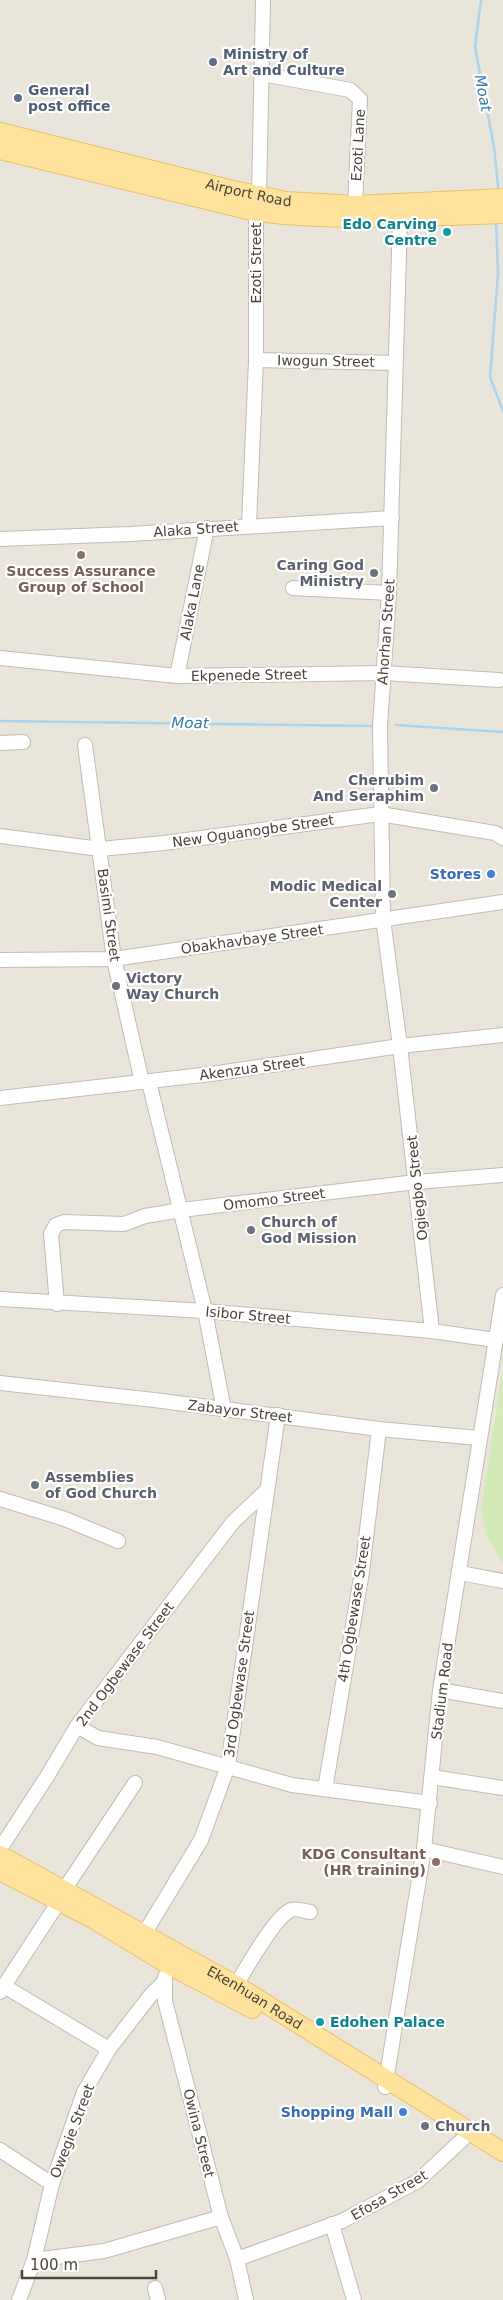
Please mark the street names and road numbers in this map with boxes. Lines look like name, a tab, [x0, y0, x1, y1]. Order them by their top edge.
street label: Ezoti Lane	[348, 108, 368, 182]
street label: Airport Road	[204, 175, 292, 209]
street label: Ezoti Street	[248, 222, 264, 304]
street label: Iwogun Street	[277, 352, 376, 370]
street label: Alaka Street	[153, 518, 240, 540]
street label: Alaka Lane	[177, 563, 207, 641]
street label: Ahorhan Street	[374, 578, 398, 685]
street label: Ekpenede Street	[191, 666, 308, 684]
street label: New Oguanogbe Street	[171, 812, 335, 850]
street label: Basimi Street	[95, 867, 124, 963]
street label: Obakhavbaye Street	[180, 921, 325, 957]
street label: Akenzua Street	[198, 1053, 306, 1083]
street label: Ogiegbo Street	[403, 1134, 430, 1241]
street label: Omomo Street	[222, 1185, 326, 1213]
street label: Isibor Street	[205, 1303, 292, 1327]
street label: Zabayor Street	[187, 1397, 294, 1425]
street label: 4th Ogbewase Street	[335, 1534, 374, 1683]
street label: 2nd Ogbewase Street	[73, 1598, 177, 1729]
street label: 3rd Ogbewase Street	[221, 1609, 257, 1758]
street label: Stadium Road	[428, 1641, 456, 1741]
street label: Ekenhuan Road	[204, 1963, 305, 2033]
street label: Owegie Street	[47, 2081, 97, 2180]
street label: Owina Street	[180, 2087, 218, 2179]
street label: Efosa Street	[348, 2167, 430, 2223]

